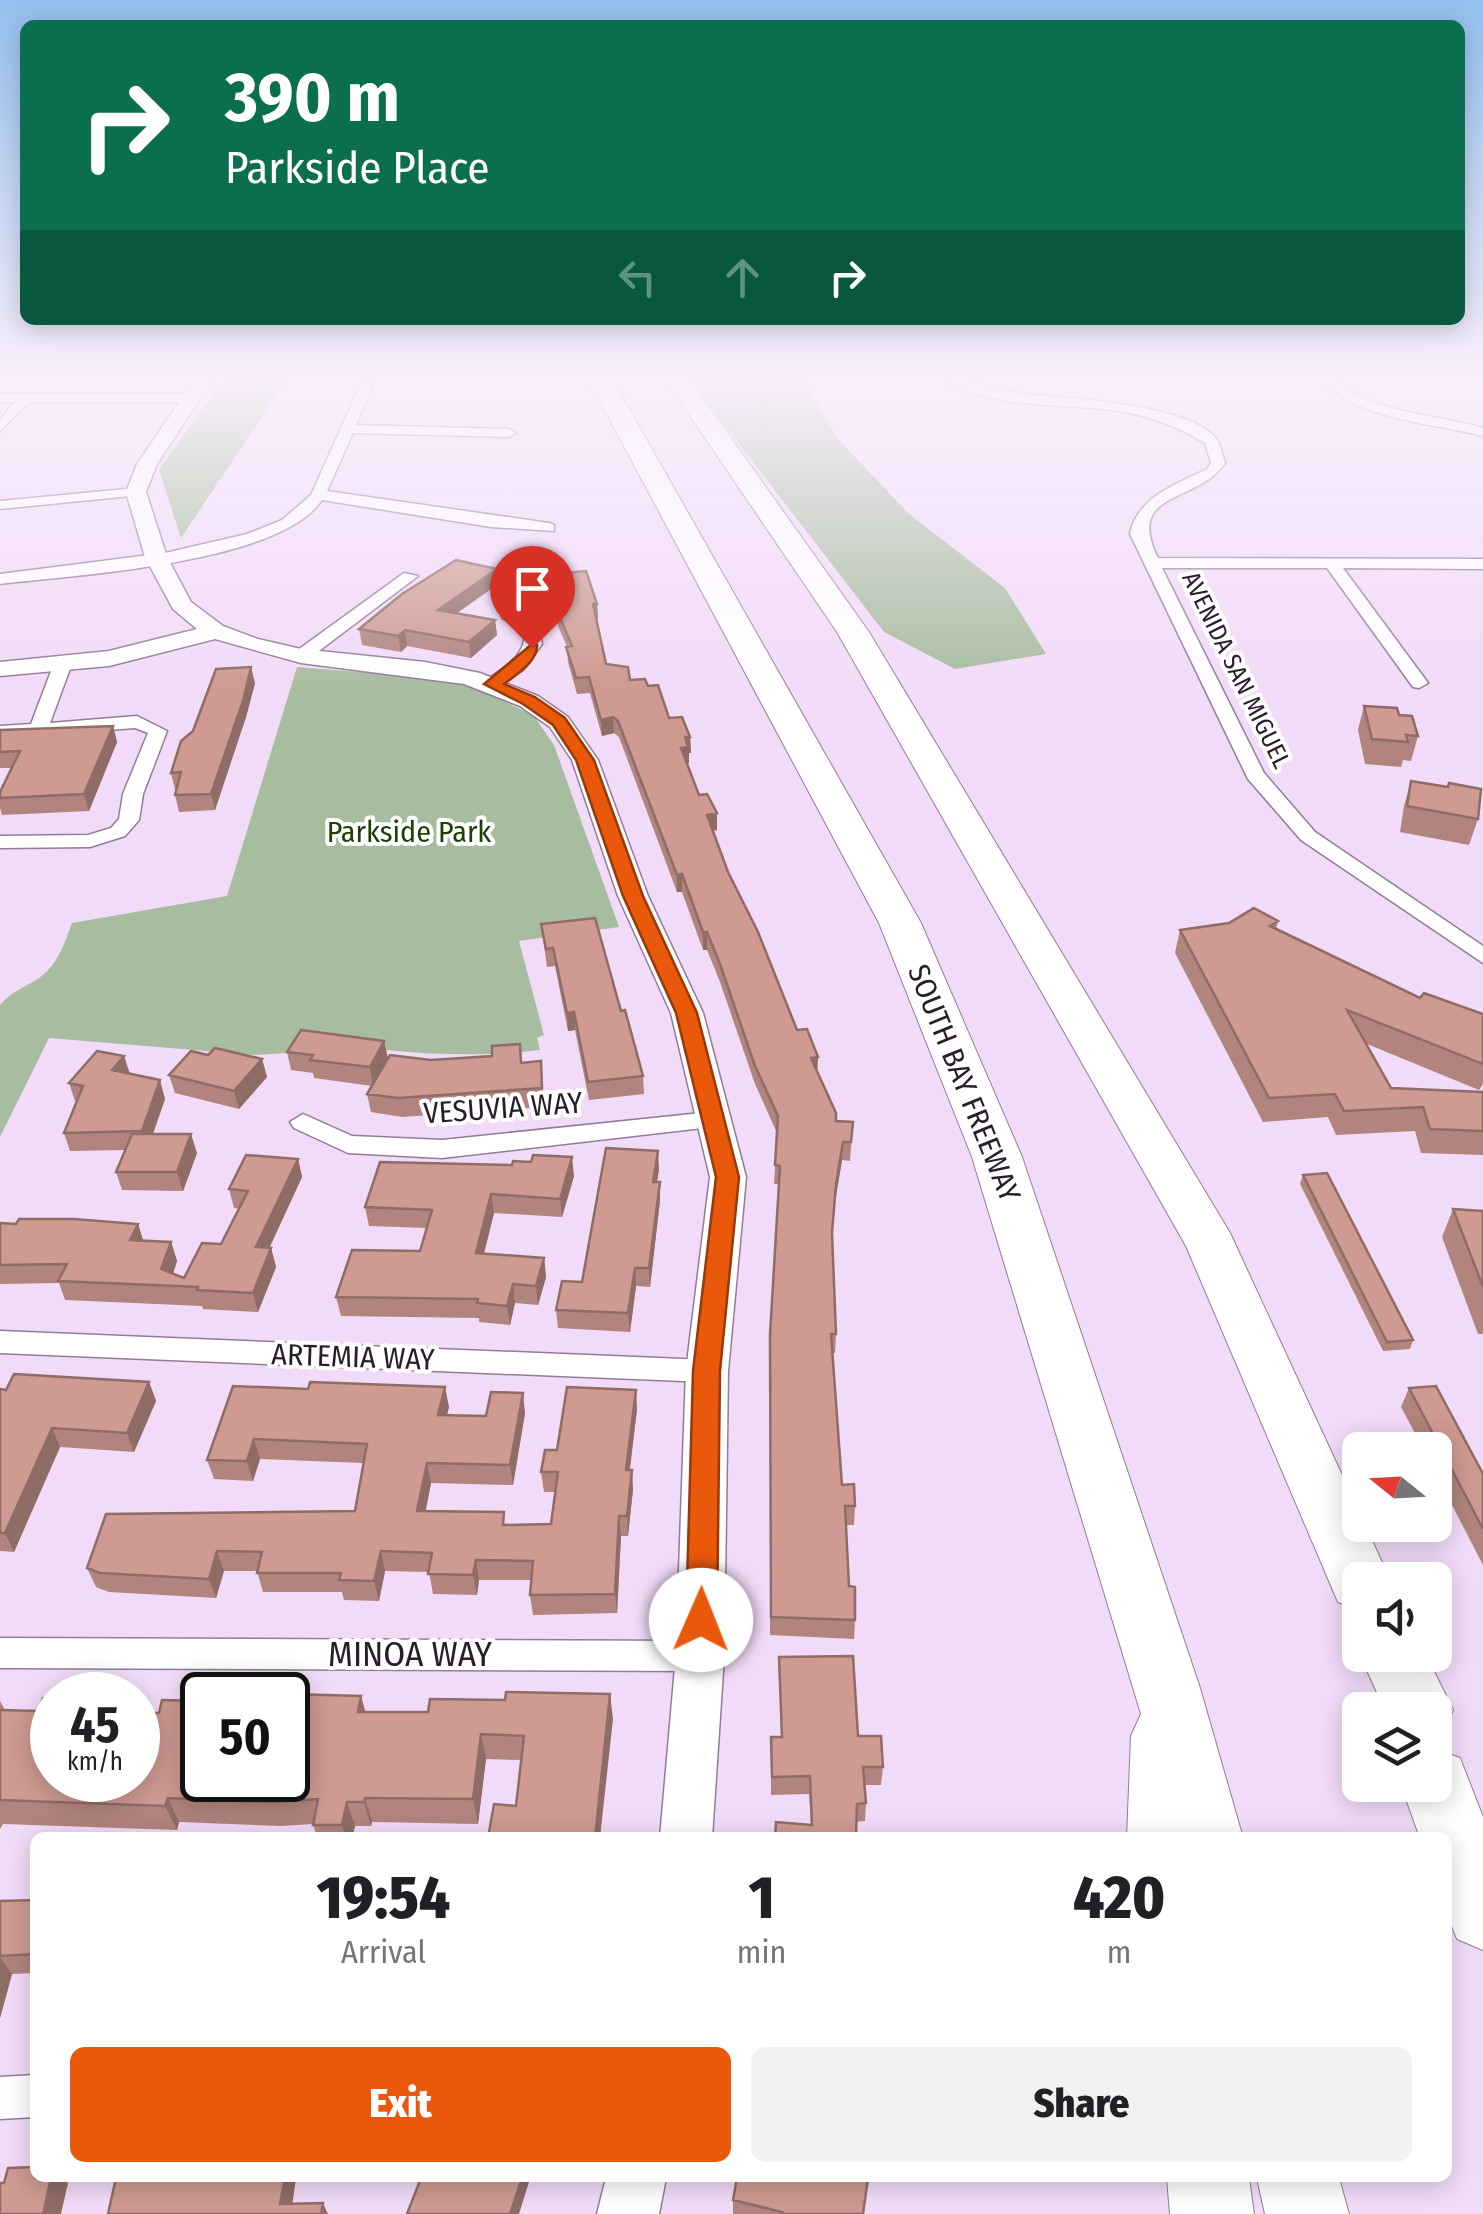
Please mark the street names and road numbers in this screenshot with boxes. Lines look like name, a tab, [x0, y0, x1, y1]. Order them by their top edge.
street label: AVENIDA SAN MIGUEL	[1175, 567, 1297, 773]
street label: SOUTH BAY FREEWAY	[900, 959, 1028, 1207]
street label: VESUVIA WAY	[422, 1084, 584, 1132]
street label: ARTEMIA WAY	[271, 1336, 435, 1378]
street label: MINOA WAY	[328, 1633, 493, 1675]

